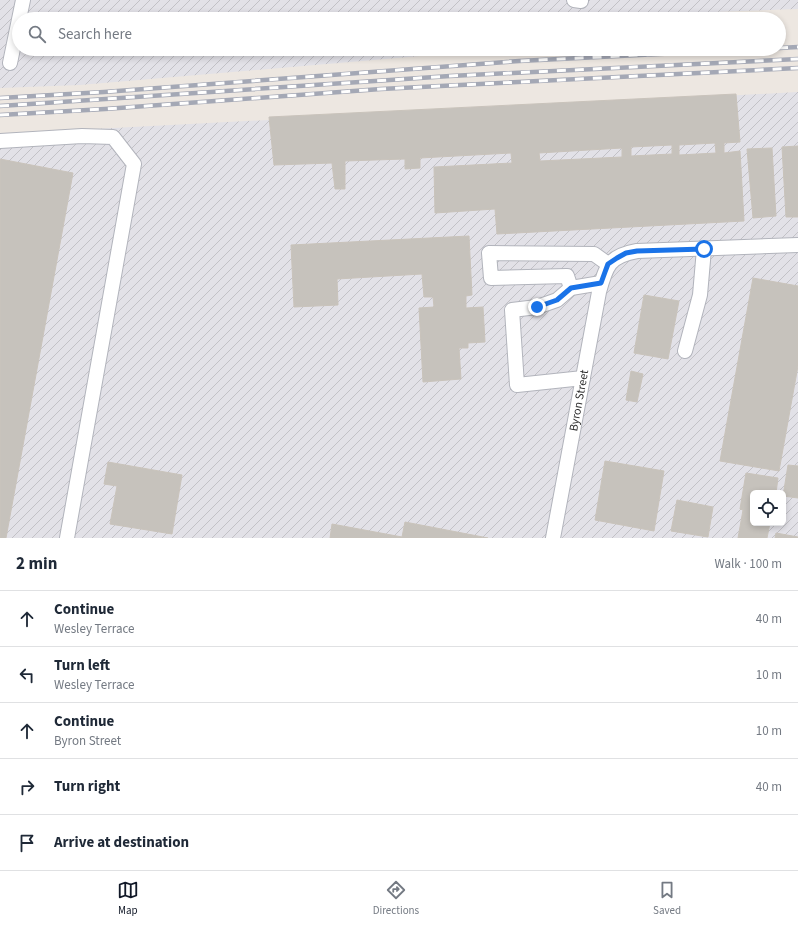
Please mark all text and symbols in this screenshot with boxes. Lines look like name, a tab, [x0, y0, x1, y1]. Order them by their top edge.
search box	[12, 12, 786, 56]
icon: search	[26, 23, 48, 45]
text: Search here	[58, 24, 132, 45]
route start	[695, 240, 713, 258]
route end	[528, 298, 546, 316]
street label: Byron Street	[565, 368, 593, 433]
map controls	[750, 490, 786, 526]
button: locate	[750, 490, 786, 526]
text: 2 min	[16, 552, 57, 576]
text: Walk · 100 m	[714, 555, 782, 573]
text: Continue	[54, 599, 114, 620]
icon: ahead	[16, 608, 38, 630]
text: 40 m	[756, 610, 782, 628]
text: Wesley Terrace	[54, 620, 135, 638]
text: Turn left	[54, 655, 110, 676]
icon: left	[16, 664, 38, 686]
text: 10 m	[756, 666, 782, 684]
text: Wesley Terrace	[54, 676, 135, 694]
text: Continue	[54, 711, 114, 732]
icon: ahead	[16, 720, 38, 742]
text: 10 m	[756, 722, 782, 740]
text: Byron Street	[54, 732, 121, 750]
icon: right	[16, 776, 38, 798]
text: Turn right	[54, 776, 120, 797]
text: 40 m	[756, 778, 782, 796]
icon: arrive	[16, 832, 38, 854]
text: Arrive at destination	[54, 832, 189, 853]
tab: Map	[117, 879, 139, 918]
tab: Directions	[373, 879, 419, 918]
tab: Saved	[653, 879, 681, 918]

